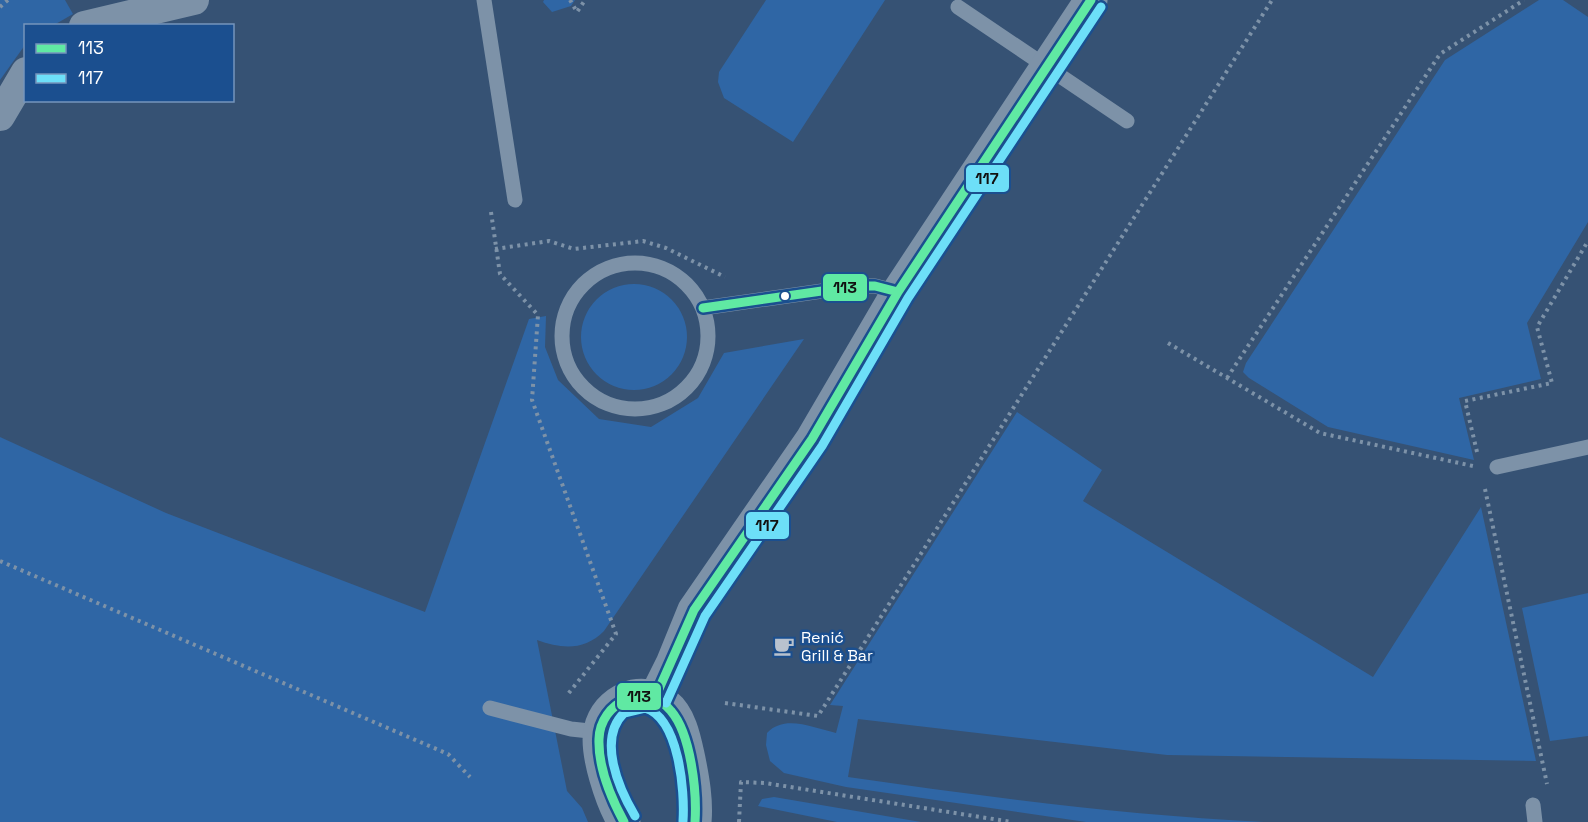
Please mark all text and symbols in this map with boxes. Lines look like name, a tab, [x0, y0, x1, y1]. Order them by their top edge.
legend	[24, 24, 234, 102]
text: 113	[78, 36, 104, 59]
text: 117	[78, 66, 103, 89]
line badge: 117	[965, 164, 1010, 193]
text: 117	[975, 168, 999, 189]
line badge: 113	[822, 273, 868, 302]
text: 113	[833, 277, 857, 298]
unlabelled marker	[779, 290, 791, 302]
line badge: 117	[745, 511, 790, 540]
text: 117	[755, 515, 779, 536]
place label: Renić Grill & Bar	[801, 627, 873, 666]
cafe icon: Renić Grill & Bar	[772, 634, 796, 658]
line badge: 113	[616, 682, 662, 711]
text: 113	[627, 686, 651, 707]

